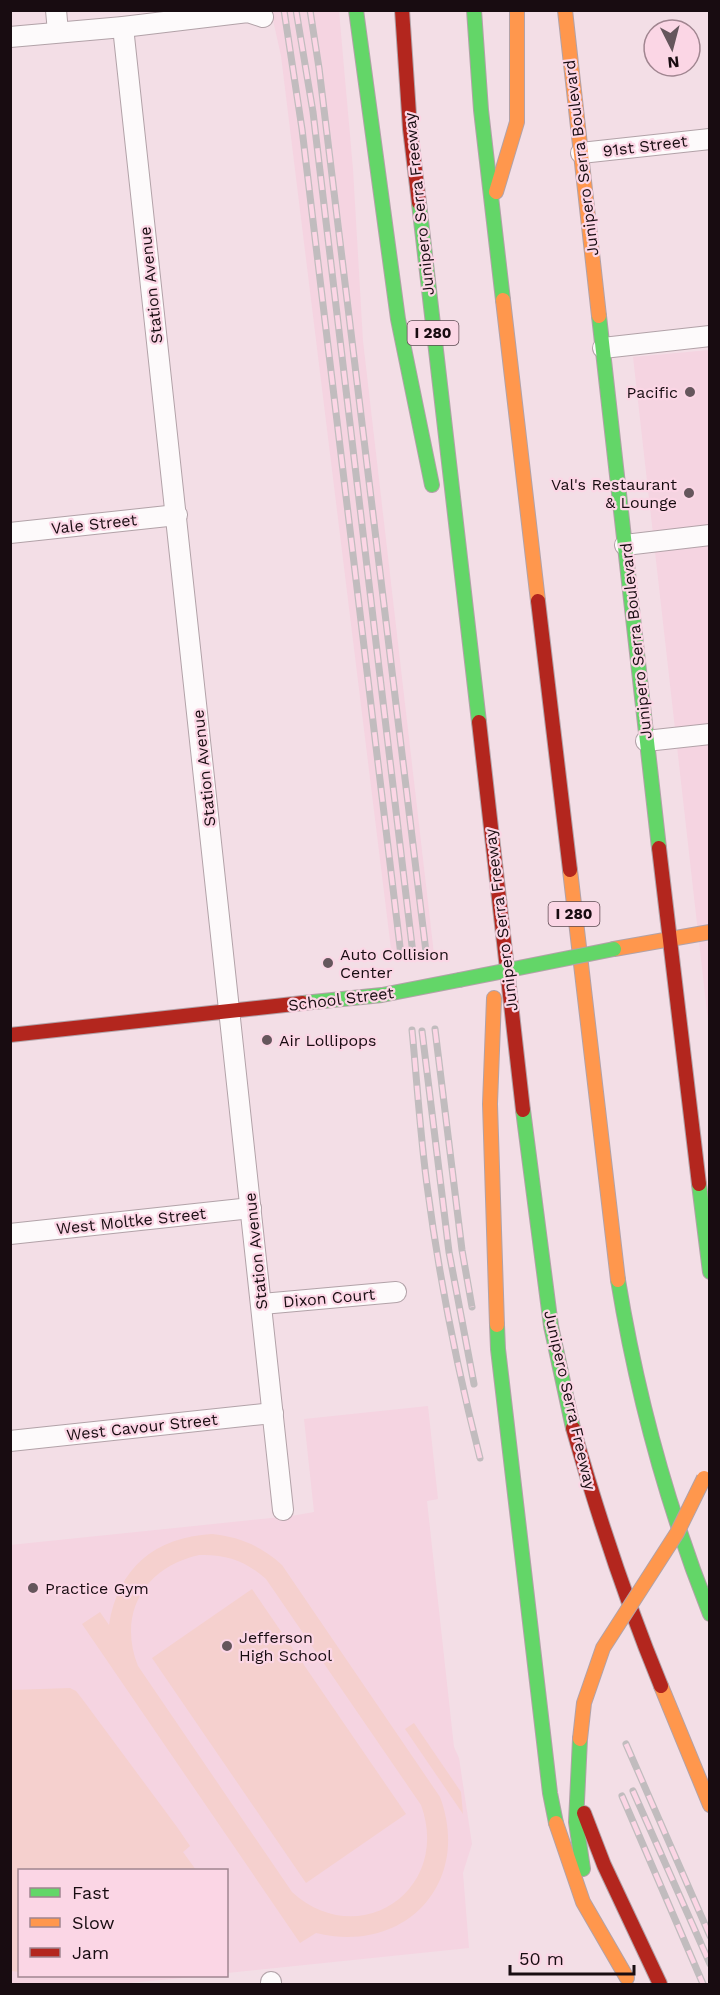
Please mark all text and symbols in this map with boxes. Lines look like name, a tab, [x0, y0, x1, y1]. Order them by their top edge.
north arrow	[642, 18, 702, 78]
text: N	[667, 52, 680, 72]
street label: Junipero Serra Boulevard	[560, 59, 602, 257]
street label: Junipero Serra Freeway	[400, 111, 438, 296]
street label: 91st Street	[602, 131, 689, 161]
street label: Station Avenue	[135, 226, 167, 344]
road number: I 280	[408, 321, 458, 345]
place label: Pacific	[626, 383, 678, 402]
marker: Pacific	[683, 385, 697, 399]
place label: Val's Restaurant & Lounge	[551, 475, 677, 512]
marker: Val's Restaurant & Lounge	[682, 486, 696, 500]
street label: Vale Street	[50, 510, 138, 538]
street label: Junipero Serra Boulevard	[616, 542, 656, 740]
street label: Station Avenue	[188, 709, 220, 827]
street label: Junipero Serra Freeway	[480, 827, 522, 1012]
road number: I 280	[548, 902, 600, 926]
place label: Auto Collision Center	[340, 945, 449, 982]
marker: Auto Collision Center	[321, 956, 335, 970]
street label: School Street	[287, 983, 395, 1015]
place label: Air Lollipops	[279, 1031, 377, 1050]
marker: Air Lollipops	[260, 1033, 274, 1047]
street label: Station Avenue	[240, 1192, 272, 1310]
street label: West Moltke Street	[55, 1204, 207, 1238]
street label: Dixon Court	[282, 1284, 376, 1311]
street label: Junipero Serra Freeway	[540, 1308, 600, 1492]
street label: West Cavour Street	[65, 1410, 219, 1444]
place label: Practice Gym	[45, 1579, 149, 1598]
marker: Practice Gym	[26, 1581, 40, 1595]
place label: Jefferson High School	[239, 1628, 332, 1665]
marker: Jefferson High School	[220, 1639, 234, 1653]
legend	[18, 1869, 228, 1977]
text: Fast	[72, 1882, 110, 1903]
text: Slow	[72, 1912, 115, 1933]
scale bar	[510, 1938, 634, 1976]
text: Jam	[72, 1942, 109, 1963]
text: 50 m	[519, 1948, 564, 1969]

